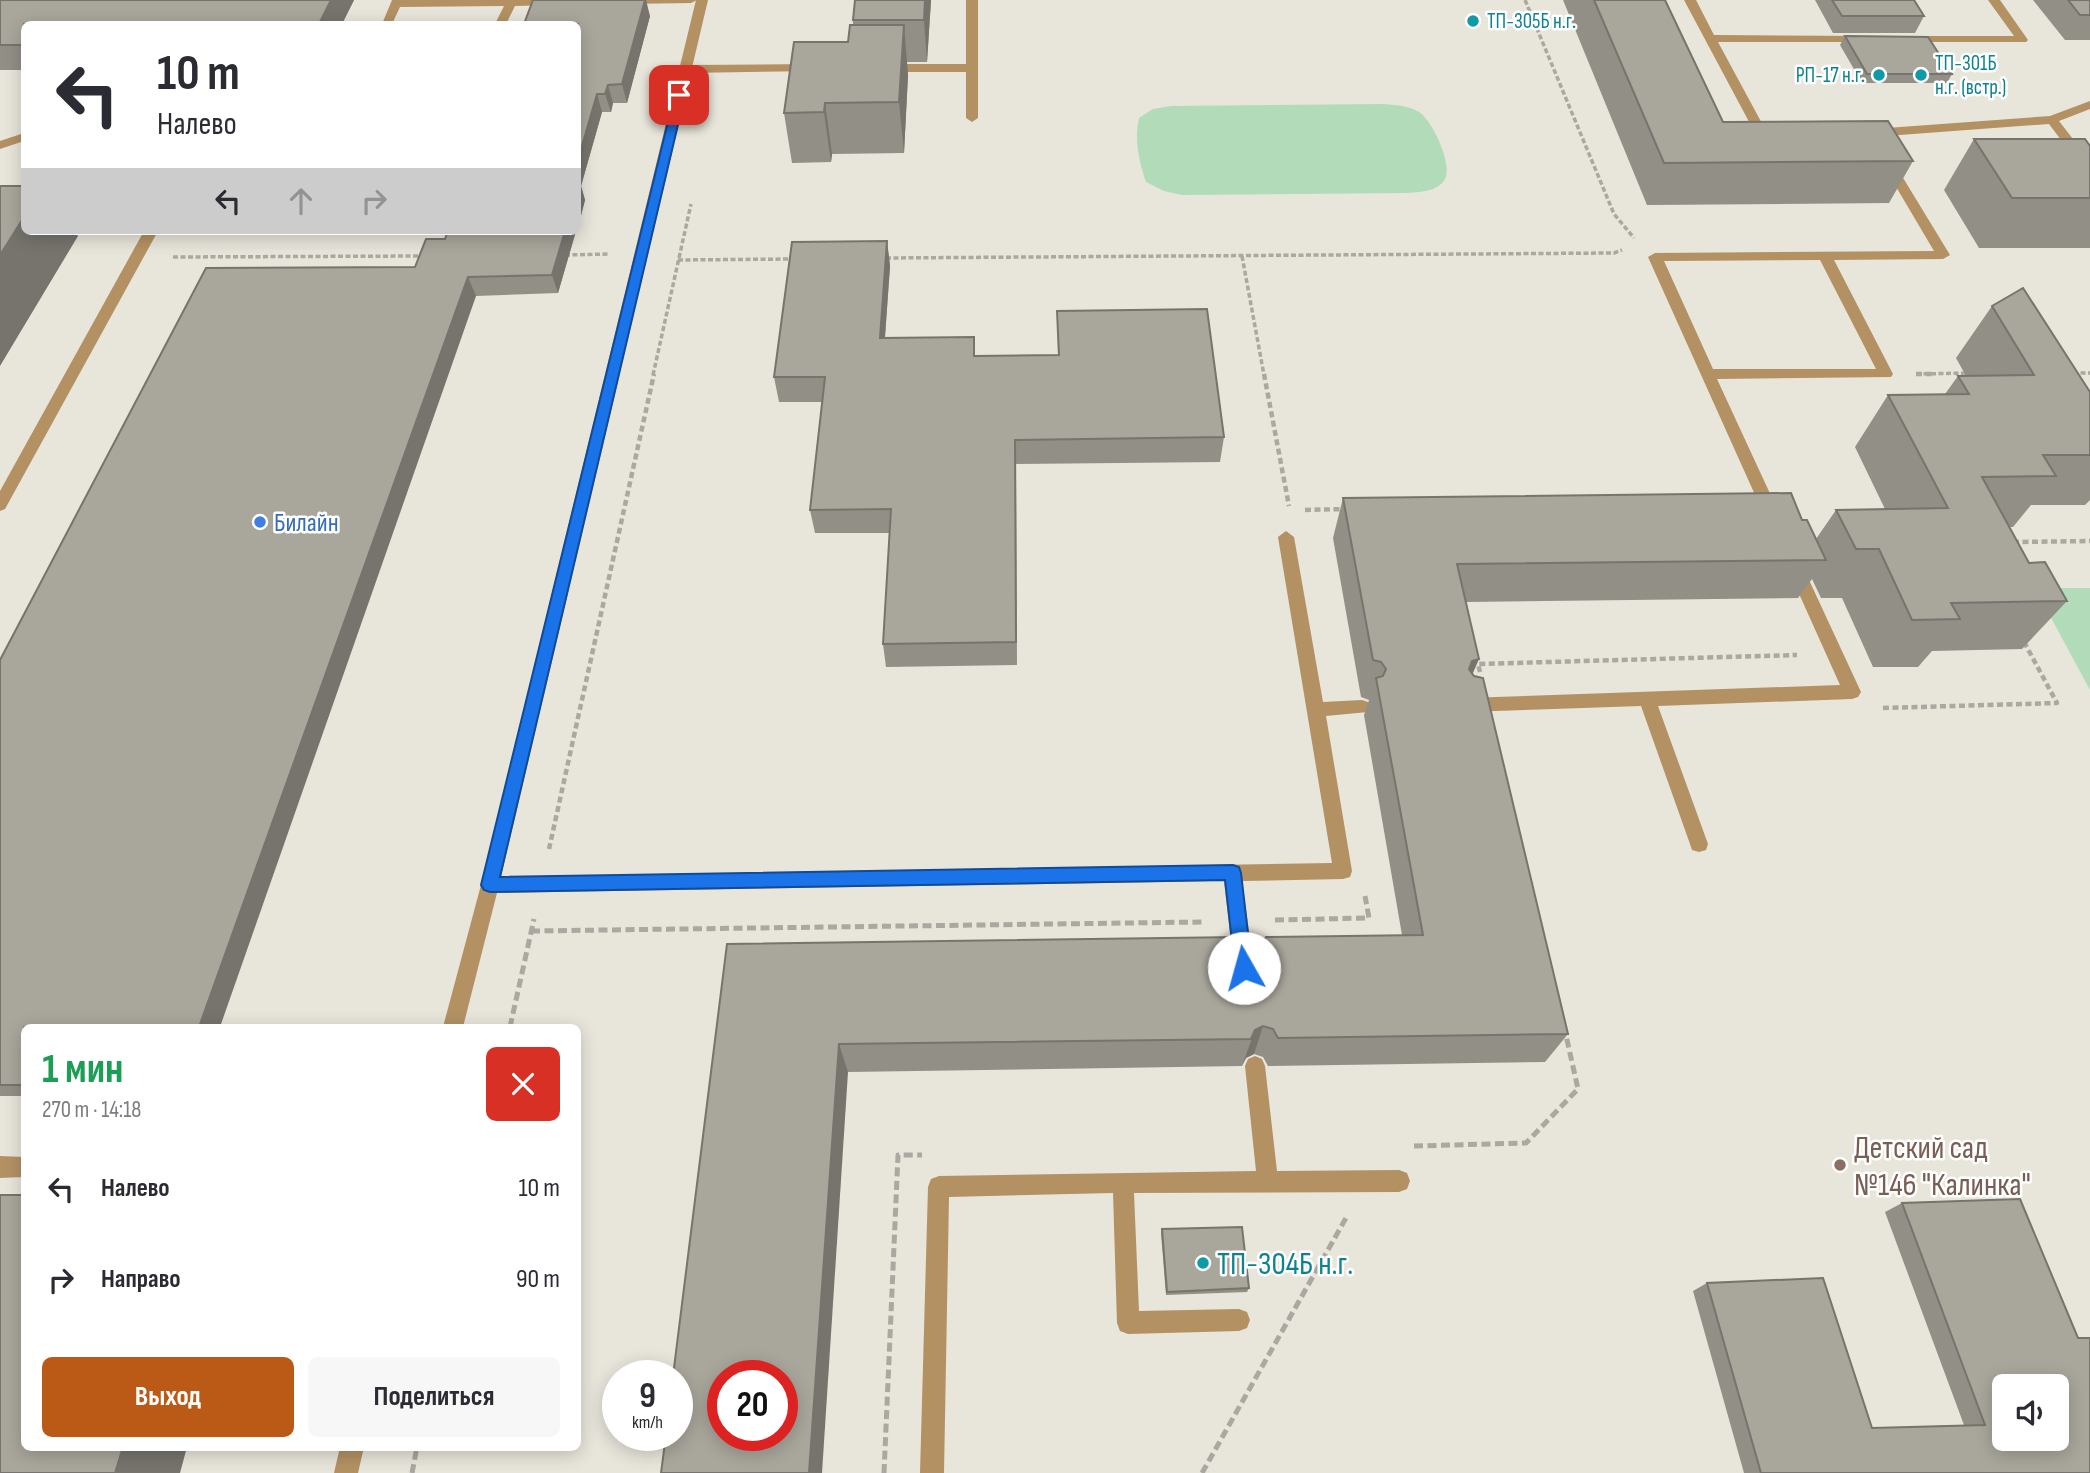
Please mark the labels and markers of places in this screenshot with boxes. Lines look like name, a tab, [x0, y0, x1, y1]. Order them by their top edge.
place label: ТП-305Б н.г.	[1487, 9, 1576, 34]
marker: ТП-305Б н.г.	[1465, 13, 1481, 29]
place label: ТП-301Б н.г. (встр.)	[1935, 51, 2006, 100]
place label: РП-17 н.г.	[1796, 63, 1865, 88]
pin	[649, 65, 709, 125]
marker: РП-17 н.г.	[1871, 67, 1887, 83]
marker: ТП-301Б н.г. (встр.)	[1913, 67, 1929, 83]
place label: Билайн	[274, 508, 339, 539]
marker: Билайн	[252, 514, 268, 530]
place label: Детский сад №146 "Калинка"	[1854, 1129, 2031, 1205]
marker: Детский сад №146 "Калинка"	[1832, 1157, 1848, 1173]
place label: ТП-304Б н.г.	[1217, 1245, 1353, 1284]
marker: ТП-304Б н.г.	[1195, 1255, 1211, 1271]

